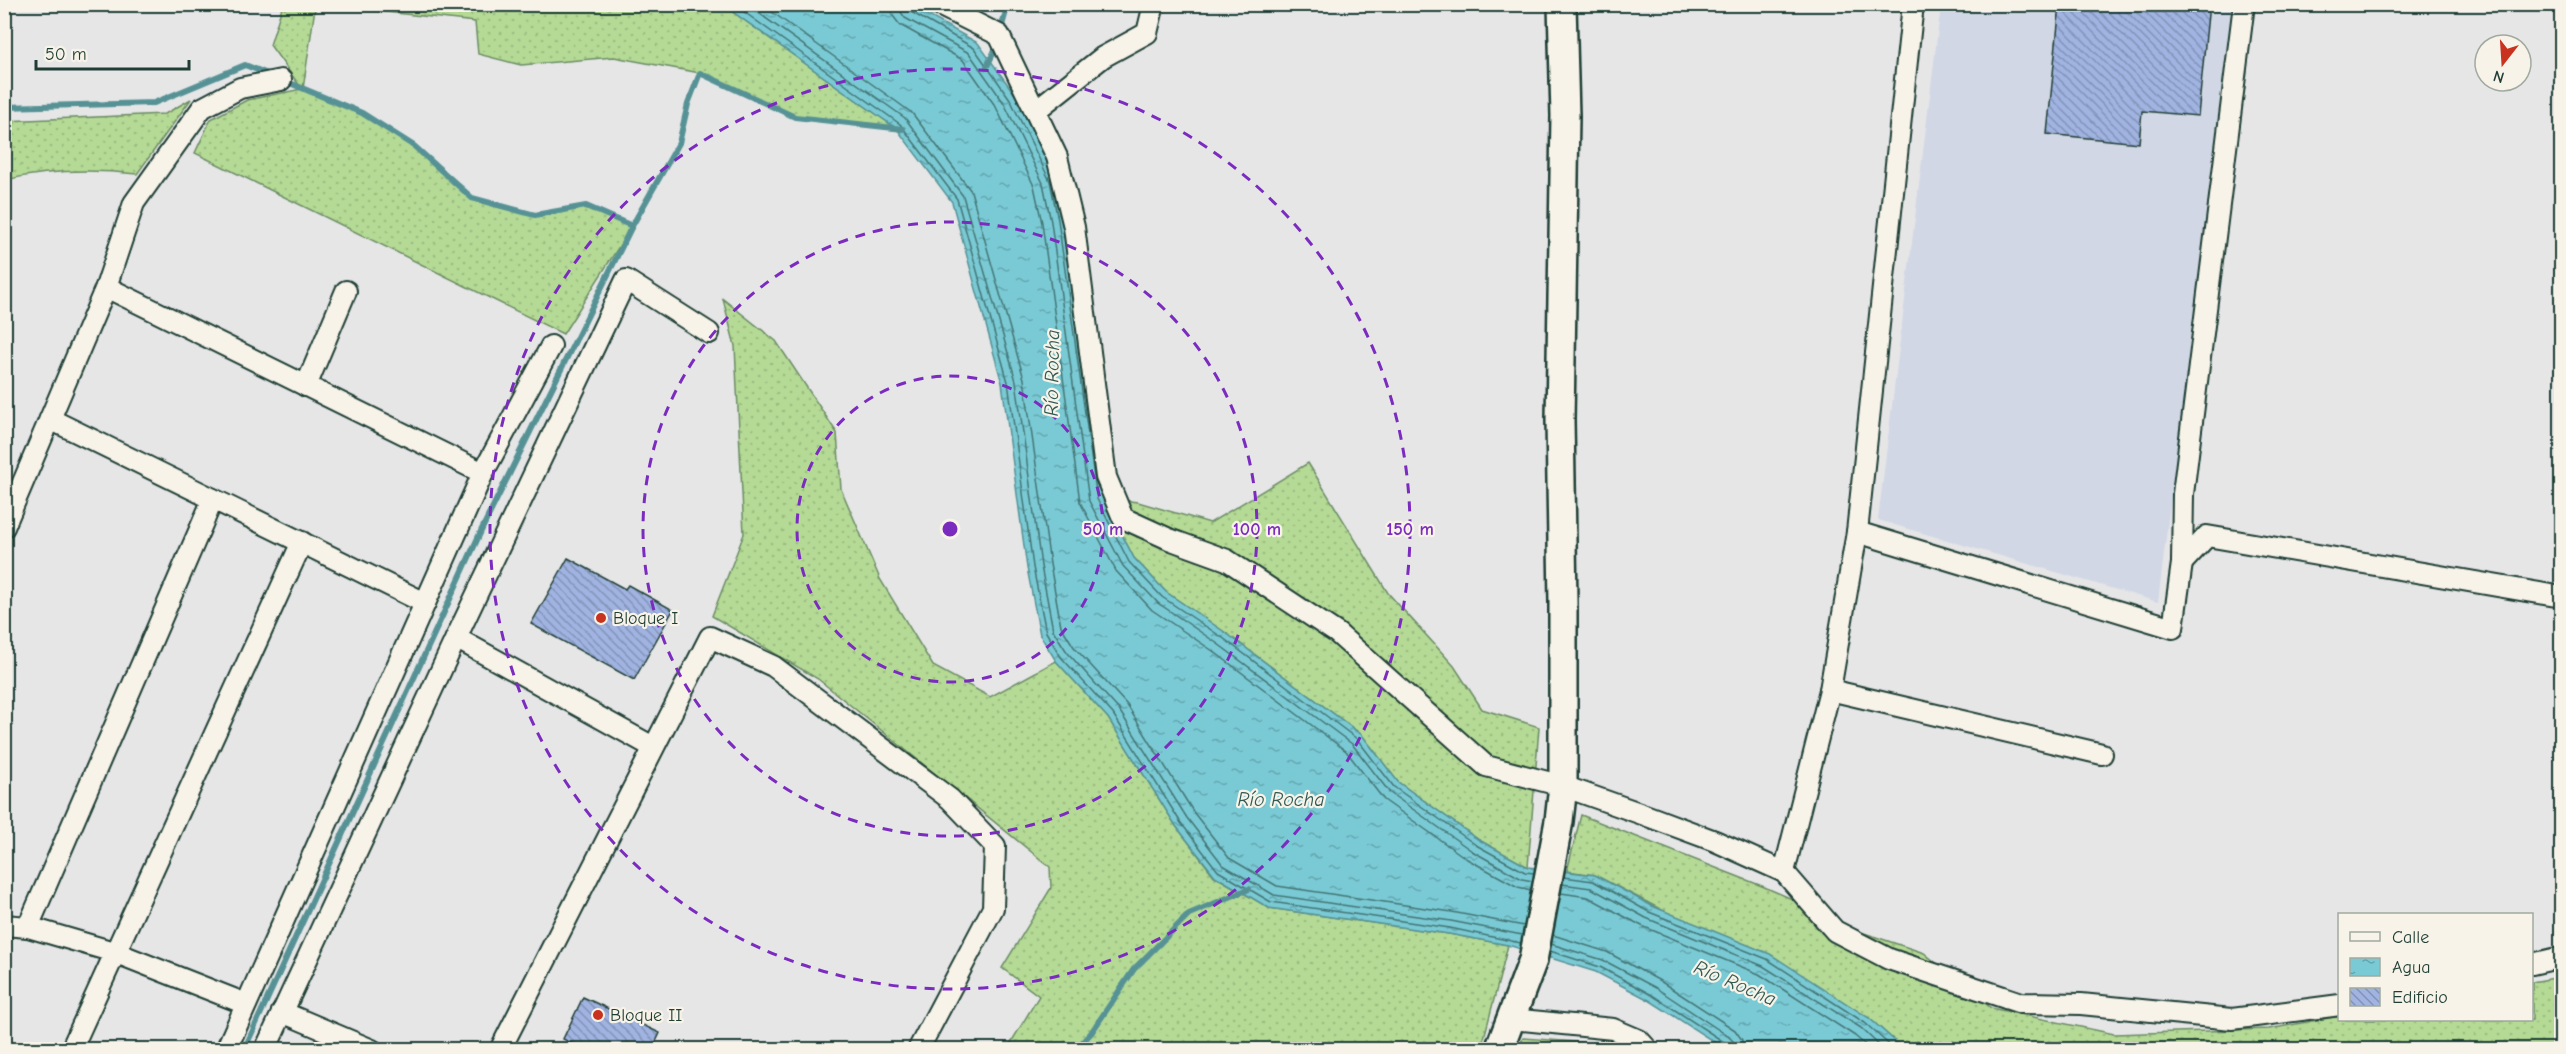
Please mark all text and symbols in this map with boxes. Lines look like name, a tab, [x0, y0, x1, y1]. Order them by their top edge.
scale bar	[36, 33, 189, 71]
north arrow	[2473, 33, 2533, 93]
text: 50 m	[45, 44, 87, 65]
text: N	[2491, 66, 2507, 87]
water label: Río Rocha	[1040, 329, 1064, 417]
centre of rings	[940, 519, 960, 539]
text: 50 m	[1083, 519, 1123, 540]
text: 100 m	[1233, 519, 1281, 540]
text: 150 m	[1386, 519, 1434, 540]
place label: Bloque I	[613, 608, 678, 629]
marker: Bloque I	[594, 611, 608, 625]
water label: Río Rocha	[1238, 788, 1324, 811]
legend	[2338, 913, 2533, 1021]
text: Calle	[2392, 927, 2429, 948]
water label: Río Rocha	[1691, 955, 1779, 1011]
text: Agua	[2392, 957, 2430, 978]
text: Edificio	[2392, 987, 2448, 1008]
place label: Bloque II	[610, 1005, 682, 1026]
marker: Bloque II	[591, 1008, 605, 1022]

